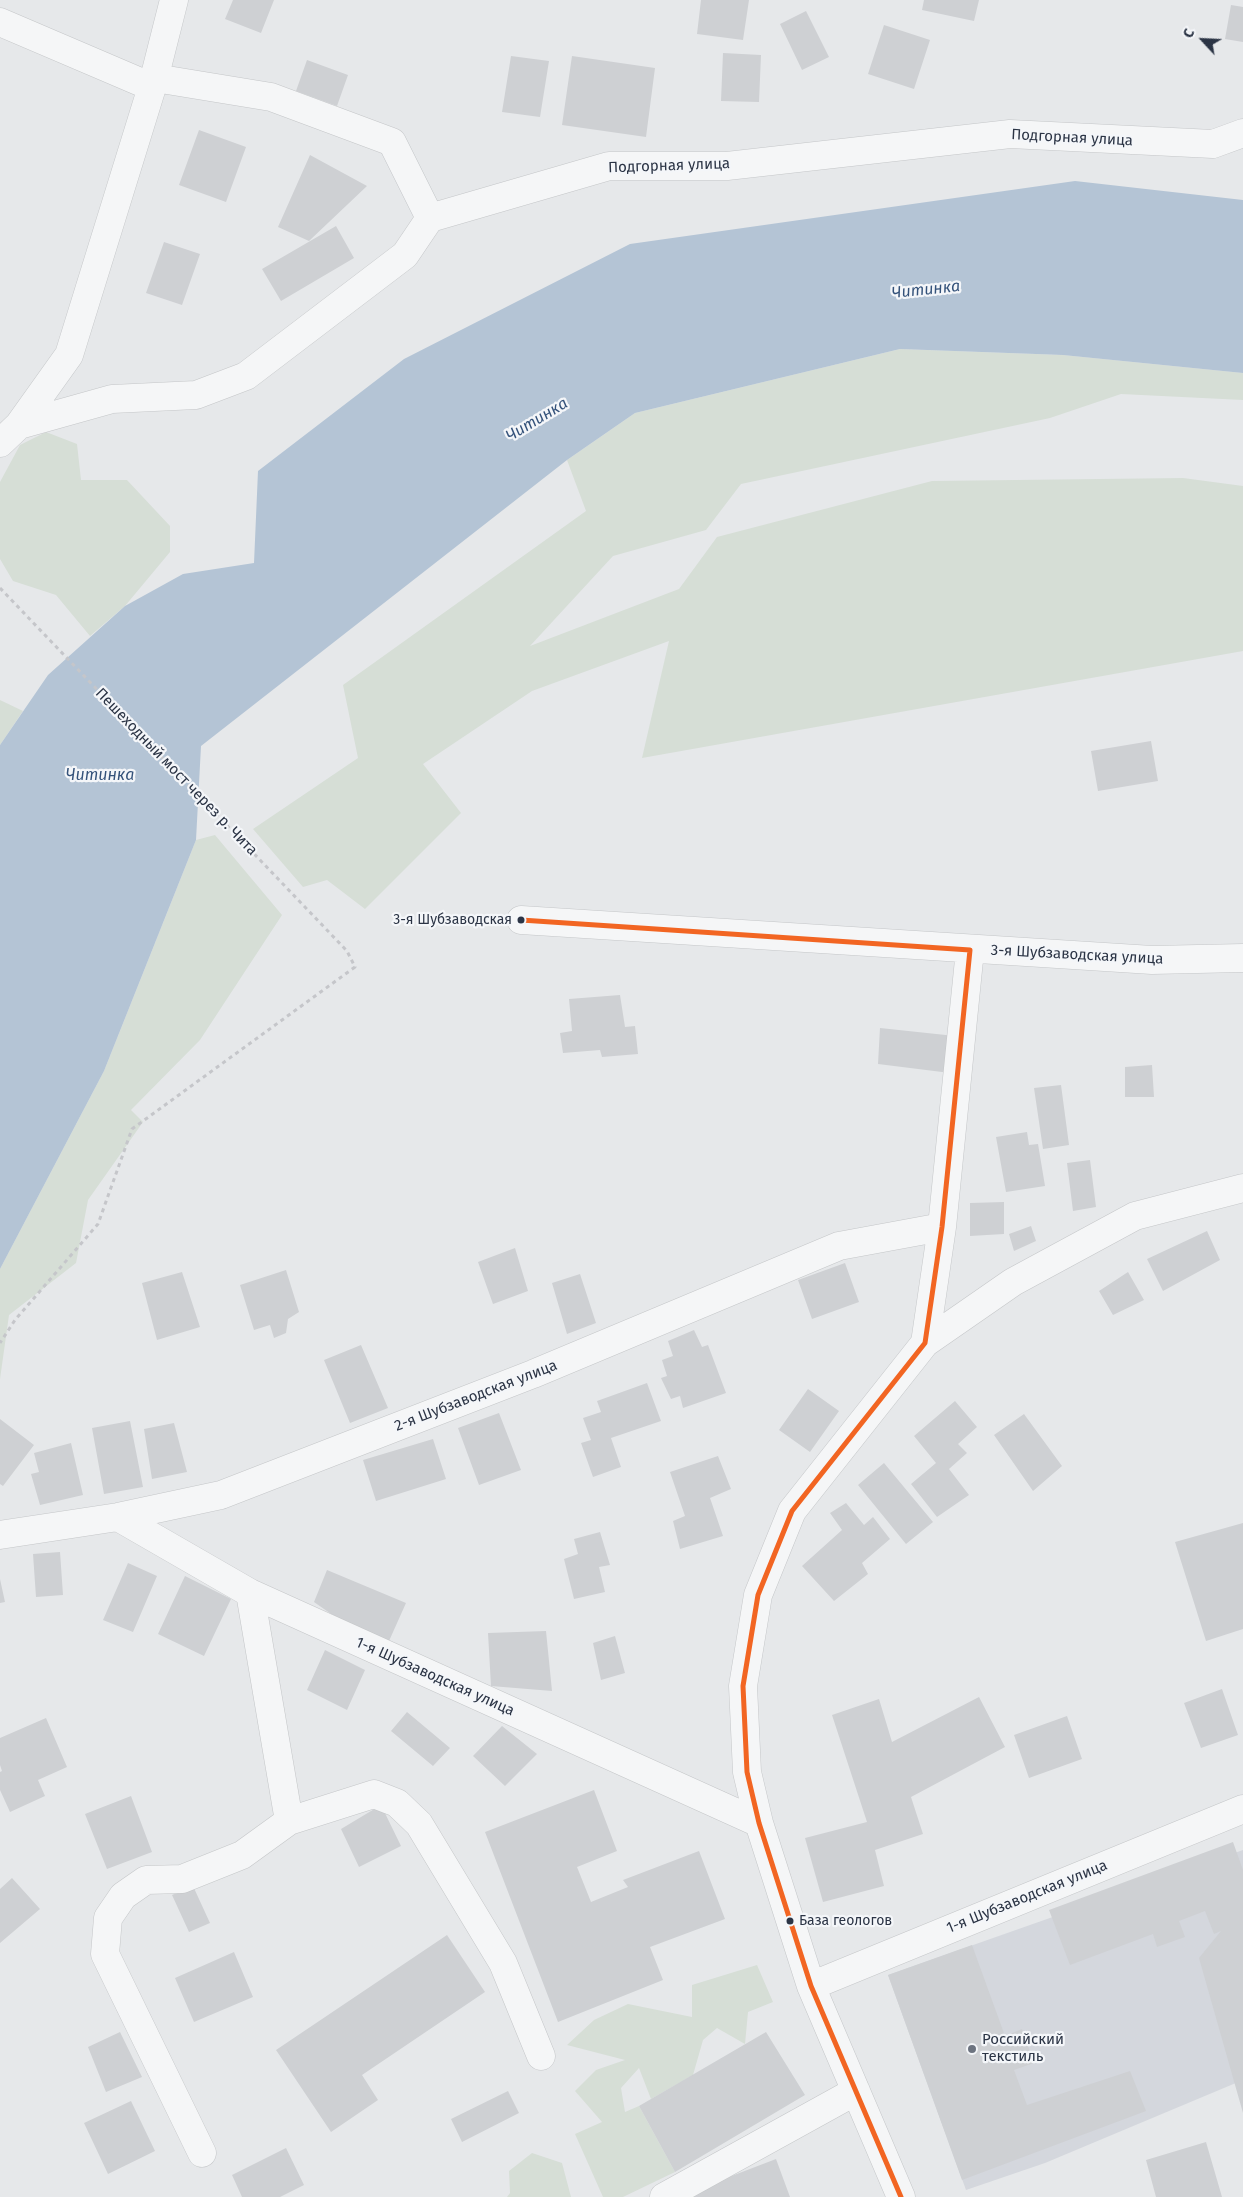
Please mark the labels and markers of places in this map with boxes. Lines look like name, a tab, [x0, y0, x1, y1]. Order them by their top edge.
place label: 3-я Шубзаводская	[393, 912, 512, 928]
marker: 3-я Шубзаводская	[516, 915, 526, 925]
place label: База геологов	[799, 1913, 892, 1929]
marker: База геологов	[785, 1916, 795, 1926]
place label: Российский текстиль	[982, 2031, 1064, 2066]
marker: Российский текстиль	[966, 2043, 978, 2055]

